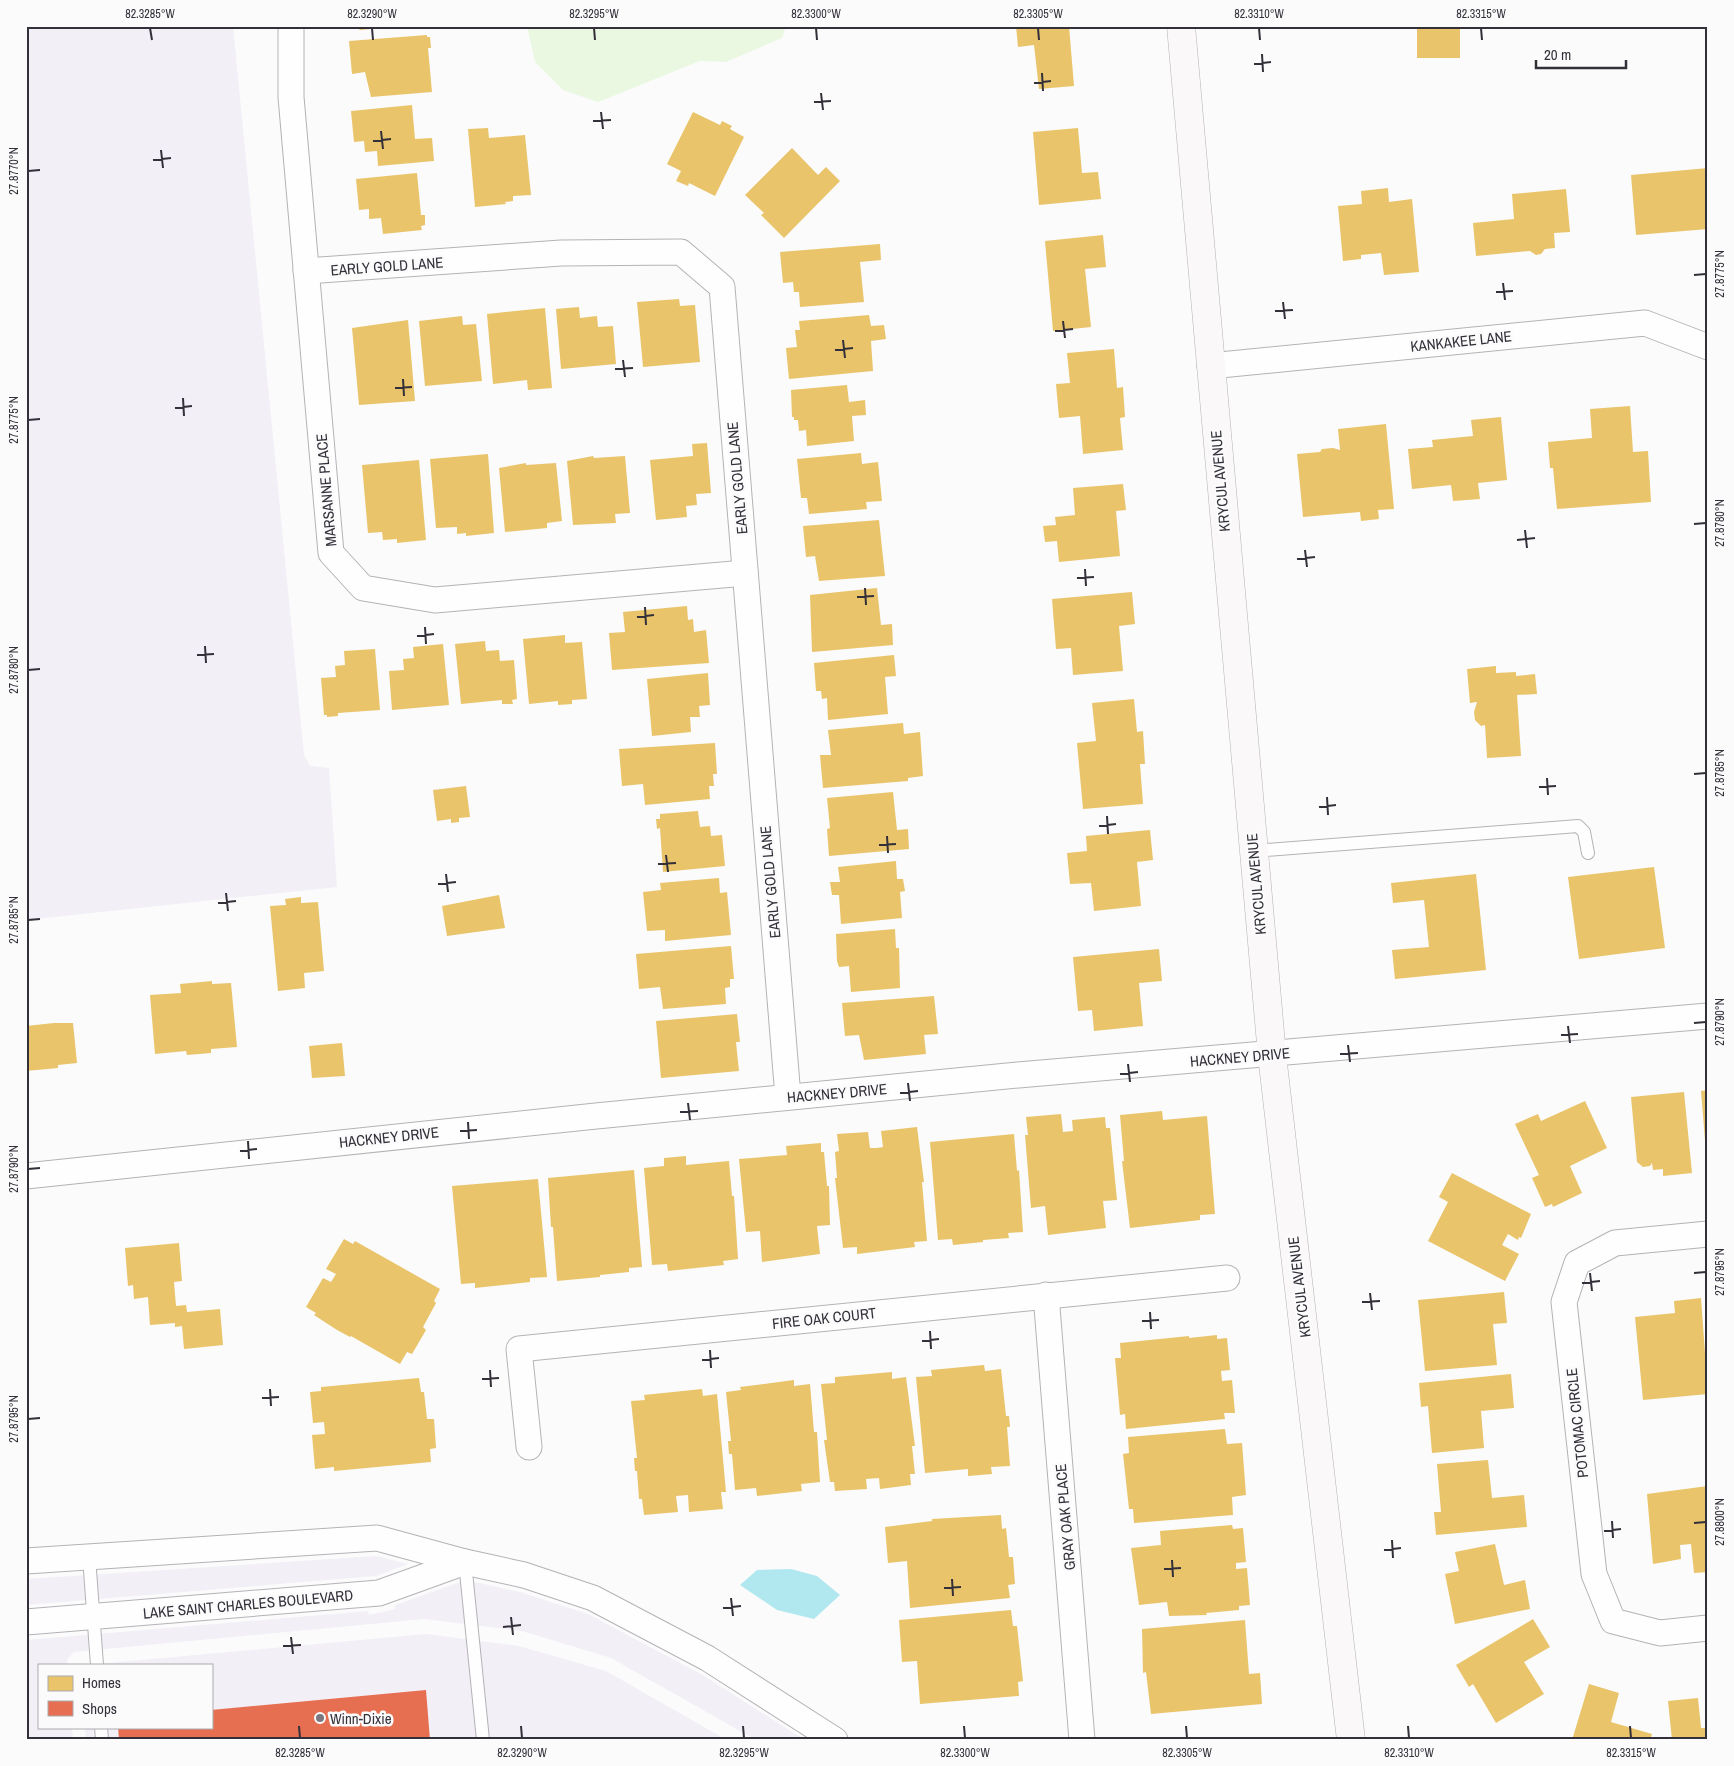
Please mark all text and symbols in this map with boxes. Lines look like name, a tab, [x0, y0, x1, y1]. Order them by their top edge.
text: 82.3285°W	[125, 6, 176, 22]
text: 82.3290°W	[347, 6, 398, 22]
text: 82.3295°W	[569, 6, 620, 22]
text: 82.3300°W	[791, 6, 842, 22]
text: 82.3305°W	[1013, 6, 1064, 22]
text: 82.3310°W	[1234, 6, 1285, 22]
text: 82.3315°W	[1456, 6, 1507, 22]
scale bar	[1536, 38, 1626, 70]
text: 20 m	[1544, 44, 1571, 65]
text: 27.8770°N	[6, 147, 22, 195]
text: 27.8775°N	[1712, 250, 1728, 298]
street label: EARLY GOLD LANE	[330, 252, 444, 280]
street label: KANKAKEE LANE	[1409, 325, 1513, 357]
text: 27.8775°N	[6, 396, 22, 444]
street label: EARLY GOLD LANE	[722, 421, 752, 535]
street label: KRYCUL AVENUE	[1205, 429, 1235, 533]
street label: MARSANNE PLACE	[311, 433, 341, 547]
text: 27.8780°N	[1712, 499, 1728, 547]
text: 27.8780°N	[6, 646, 22, 694]
text: 27.8785°N	[1712, 749, 1728, 797]
street label: EARLY GOLD LANE	[755, 825, 785, 939]
street label: KRYCUL AVENUE	[1241, 832, 1271, 936]
text: 27.8785°N	[6, 896, 22, 944]
text: 27.8790°N	[1712, 998, 1728, 1046]
street label: HACKNEY DRIVE	[1189, 1042, 1291, 1072]
street label: HACKNEY DRIVE	[786, 1078, 888, 1108]
street label: HACKNEY DRIVE	[338, 1121, 440, 1153]
text: 27.8790°N	[6, 1145, 22, 1193]
street label: KRYCUL AVENUE	[1282, 1235, 1316, 1339]
text: 27.8795°N	[1712, 1248, 1728, 1296]
street label: FIRE OAK COURT	[771, 1302, 877, 1334]
street label: POTOMAC CIRCLE	[1561, 1367, 1593, 1479]
text: 27.8795°N	[6, 1395, 22, 1443]
street label: GRAY OAK PLACE	[1050, 1463, 1080, 1571]
text: 27.8800°N	[1712, 1498, 1728, 1546]
street label: LAKE SAINT CHARLES BOULEVARD	[142, 1584, 354, 1624]
legend	[38, 1664, 212, 1728]
text: Homes	[82, 1672, 121, 1693]
text: Shops	[82, 1698, 117, 1719]
place label: Winn-Dixie	[330, 1708, 392, 1729]
marker: Winn-Dixie	[314, 1712, 326, 1724]
text: 82.3285°W	[275, 1745, 326, 1761]
text: 82.3290°W	[497, 1745, 548, 1761]
text: 82.3295°W	[719, 1745, 770, 1761]
text: 82.3300°W	[940, 1745, 991, 1761]
text: 82.3305°W	[1162, 1745, 1213, 1761]
text: 82.3310°W	[1384, 1745, 1435, 1761]
text: 82.3315°W	[1606, 1745, 1657, 1761]

